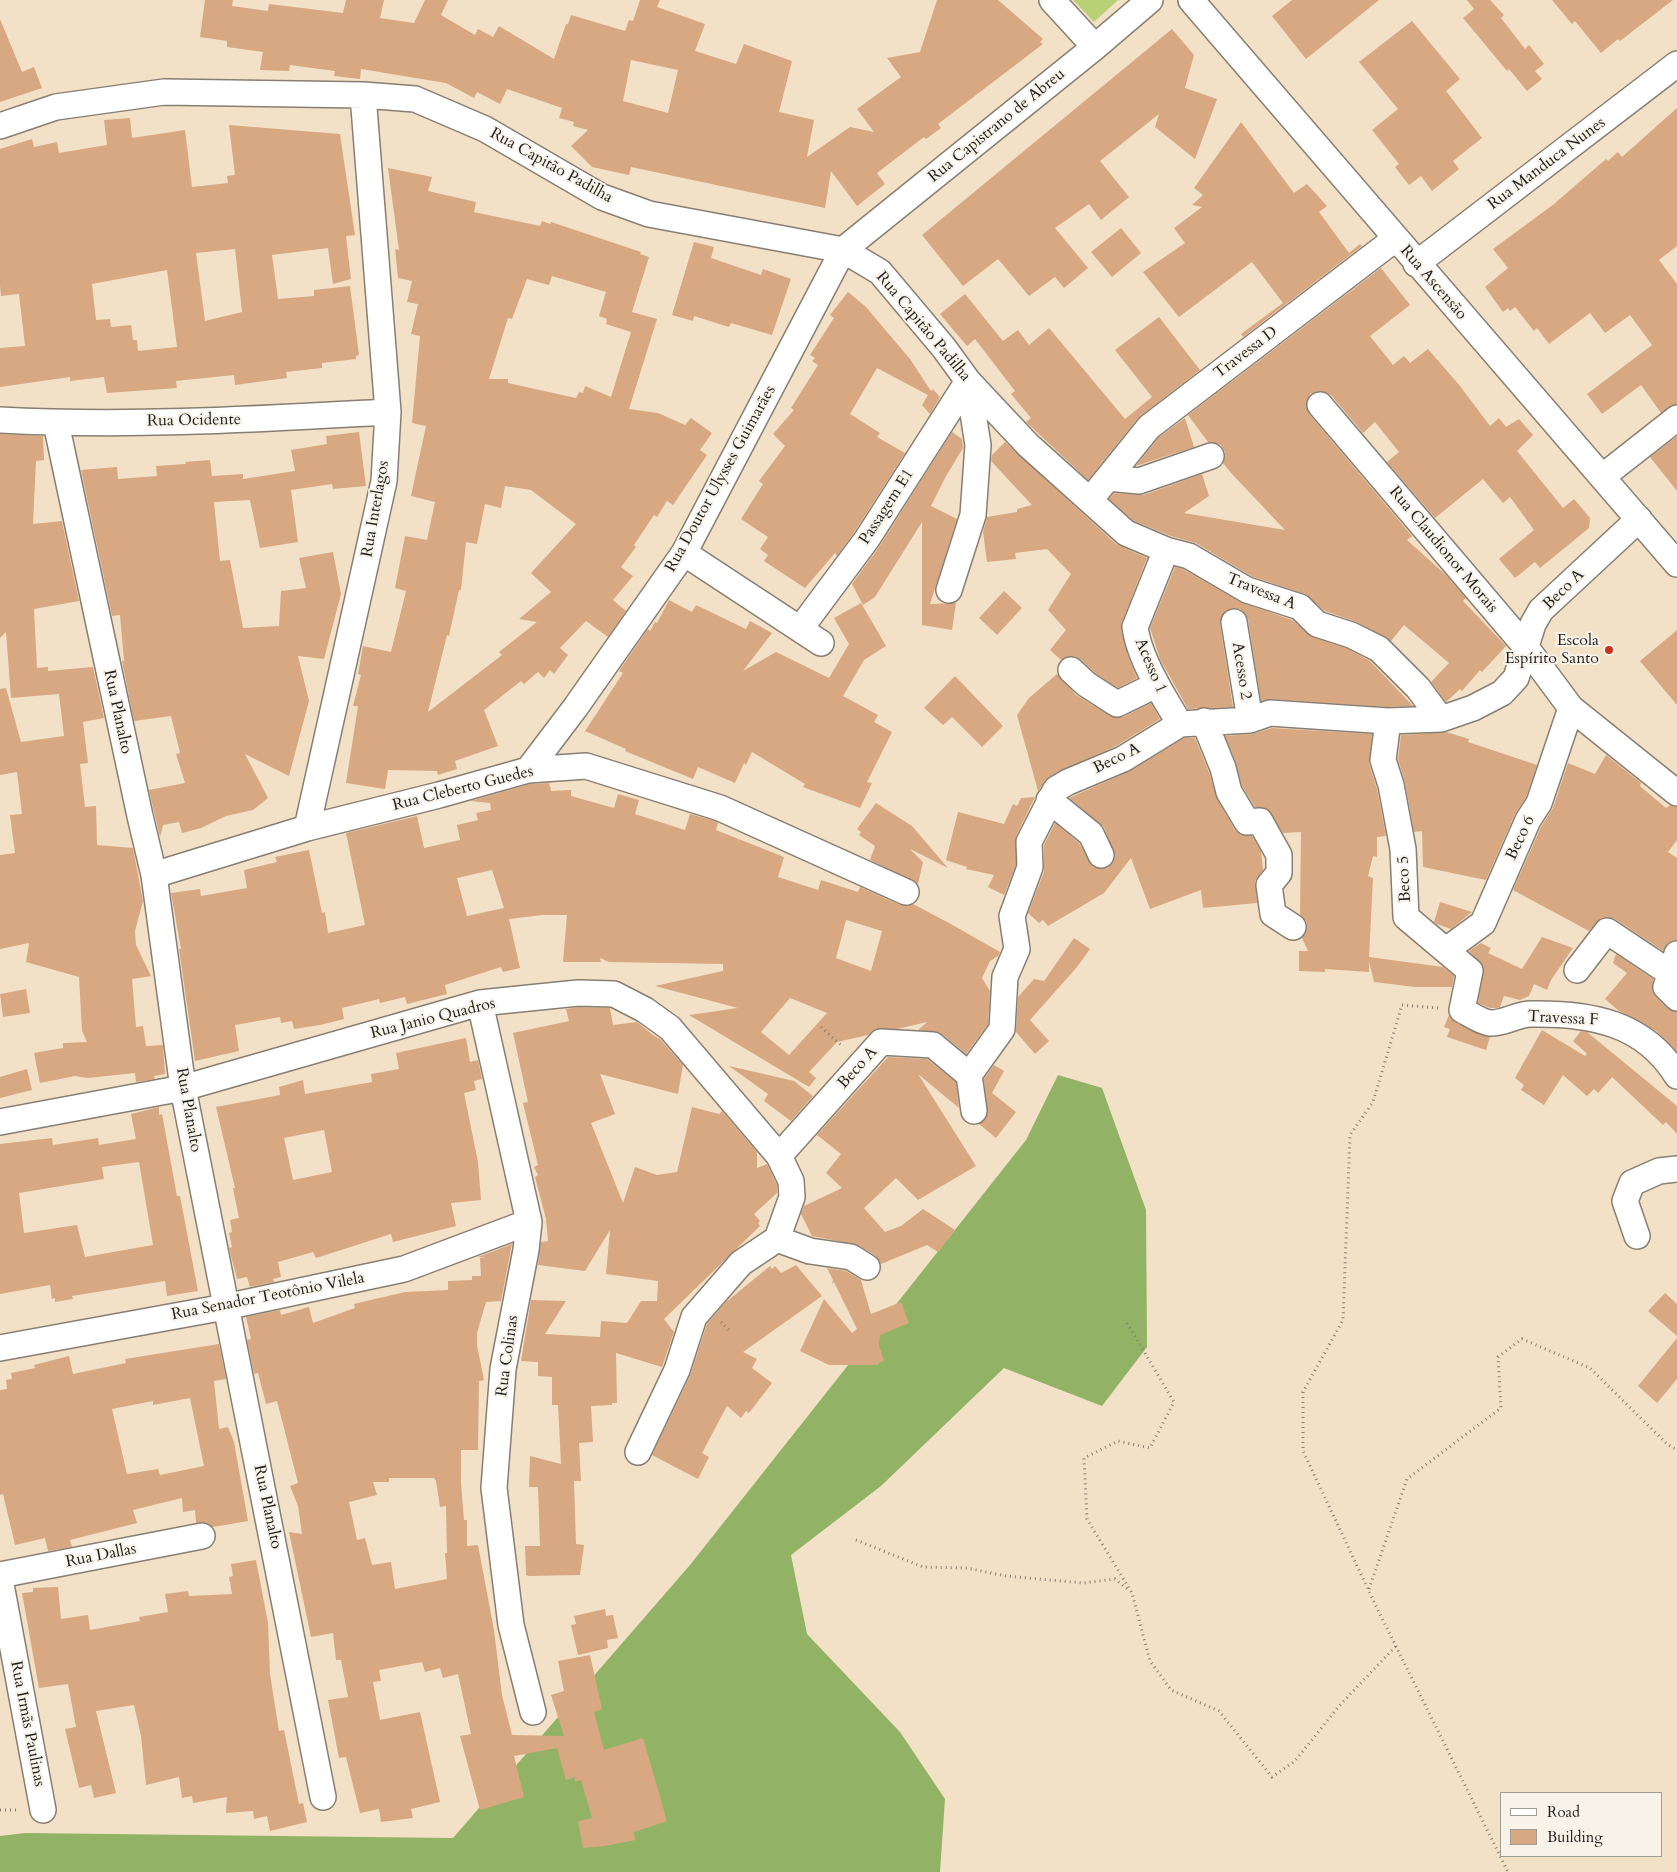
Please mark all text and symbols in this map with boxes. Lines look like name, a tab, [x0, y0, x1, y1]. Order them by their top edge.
street label: Rua Capistrano de Abreu	[925, 65, 1069, 187]
street label: Rua Manduca Nunes	[1484, 114, 1610, 214]
street label: Rua Capitão Padilha	[486, 124, 616, 208]
street label: Rua Ascensão	[1395, 242, 1471, 324]
street label: Rua Capitão Padilha	[871, 268, 975, 386]
street label: Travessa D	[1210, 323, 1282, 383]
street label: Rua Doutor Ulysses Guimarães	[662, 382, 780, 576]
street label: Rua Ocidente	[147, 411, 241, 431]
street label: Rua Interlagos	[358, 459, 394, 559]
street label: Passagem E1	[855, 466, 919, 548]
street label: Rua Claudionor Morais	[1385, 483, 1501, 617]
street label: Beco A	[1539, 566, 1589, 614]
street label: Travessa A	[1223, 569, 1299, 615]
place label: Escola Espírito Santo	[1505, 631, 1599, 669]
street label: Acesso 1	[1130, 636, 1170, 696]
street label: Acesso 2	[1227, 641, 1255, 701]
marker: Escola Espírito Santo	[1603, 644, 1615, 656]
street label: Rua Planalto	[99, 668, 135, 756]
street label: Beco A	[1090, 739, 1144, 779]
street label: Rua Cleberto Guedes	[391, 762, 535, 816]
street label: Beco 6	[1502, 813, 1540, 863]
street label: Beco 5	[1394, 855, 1416, 903]
street label: Rua Janio Quadros	[369, 994, 497, 1044]
street label: Travessa F	[1527, 1008, 1599, 1030]
street label: Beco A	[834, 1043, 882, 1093]
street label: Rua Planalto	[171, 1066, 205, 1154]
street label: Rua Senador Teotônio Vilela	[170, 1269, 366, 1325]
street label: Rua Colinas	[493, 1314, 523, 1398]
street label: Rua Planalto	[249, 1463, 285, 1551]
street label: Rua Dallas	[64, 1540, 138, 1572]
street label: Rua Irmãs Paulinas	[5, 1660, 49, 1788]
legend	[1500, 1792, 1662, 1857]
text: Road	[1547, 1802, 1580, 1822]
text: Building	[1547, 1827, 1603, 1847]

